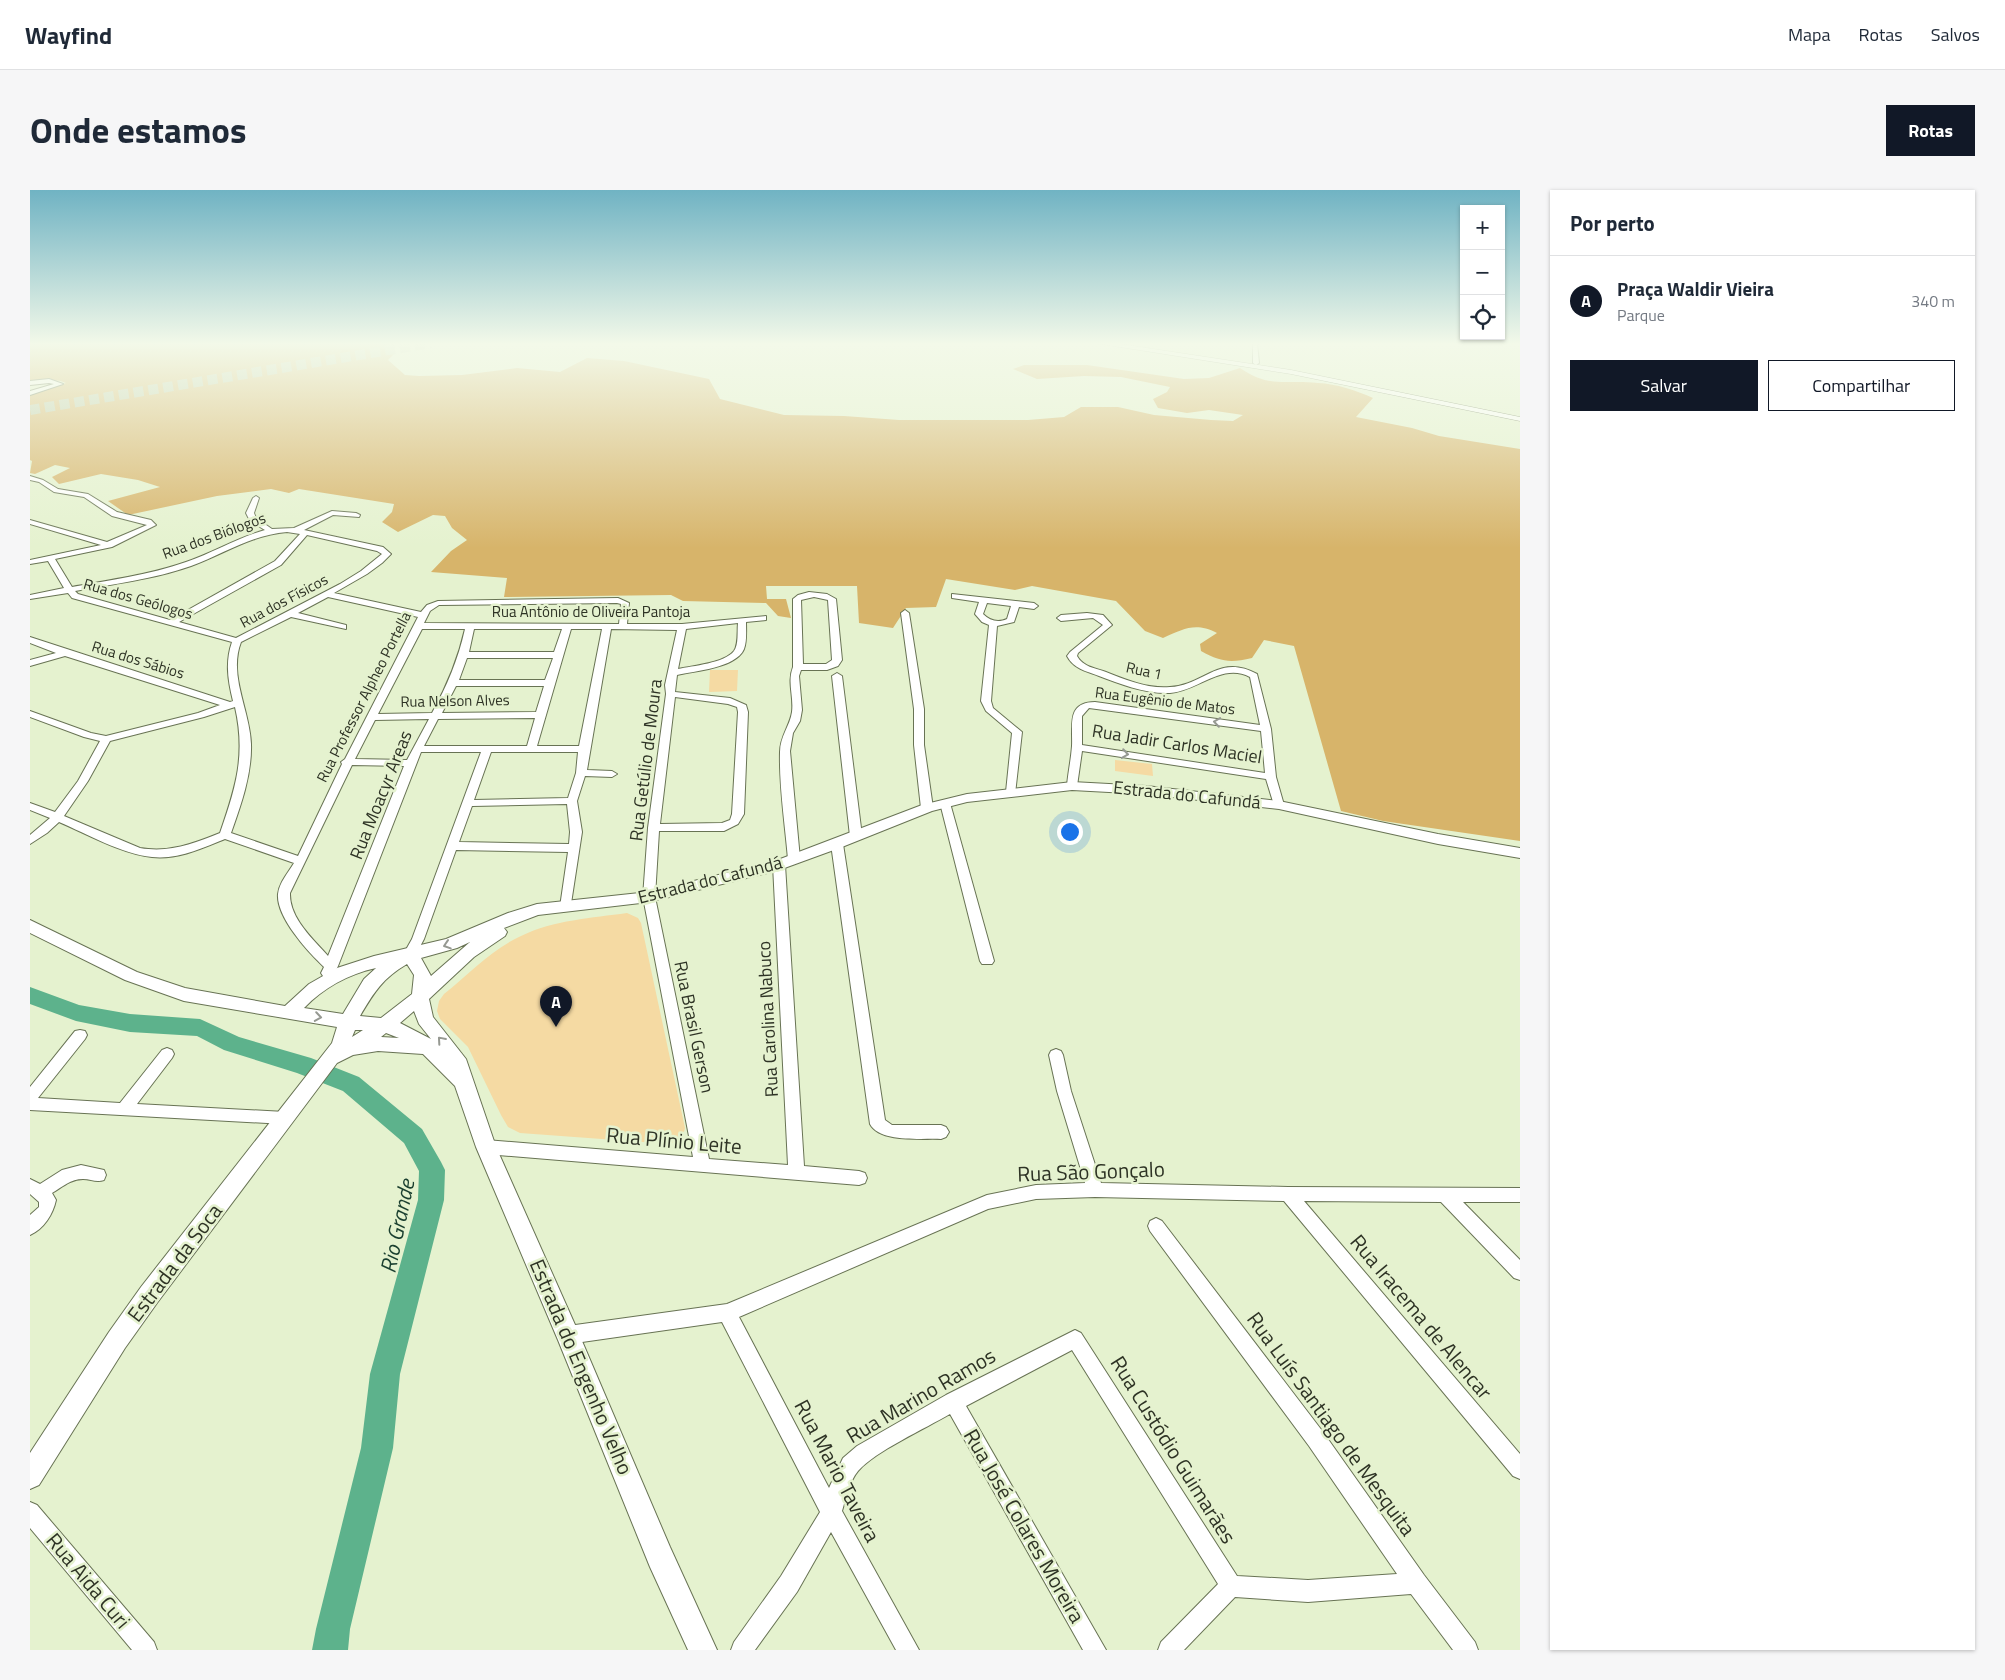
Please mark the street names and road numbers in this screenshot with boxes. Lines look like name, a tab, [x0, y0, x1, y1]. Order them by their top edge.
street label: Rua dos Biólogos	[159, 506, 269, 565]
street label: Rua dos Físicos	[236, 568, 332, 633]
street label: Rua dos Geólogos	[81, 572, 196, 625]
street label: Rua Antônio de Oliveira Pantoja	[492, 600, 691, 623]
street label: Rua Professor Alpheo Portella	[310, 607, 417, 786]
street label: Rua dos Sábios	[89, 635, 187, 685]
street label: Rua 1	[1124, 655, 1164, 686]
street label: Rua Getúlio de Moura	[622, 677, 669, 843]
street label: Rua Eugênio de Matos	[1094, 680, 1236, 721]
street label: Rua Nelson Alves	[400, 688, 510, 713]
street label: Rua Jadir Carlos Maciel	[1090, 717, 1264, 770]
street label: Rua Moacyr Areas	[342, 726, 419, 863]
street label: Estrada do Cafundá	[1112, 773, 1262, 816]
street label: Estrada do Cafundá	[635, 849, 785, 911]
street label: Rua Carolina Nabuco	[750, 940, 785, 1098]
street label: Rua Brasil Gerson	[667, 958, 722, 1095]
street label: Rua Plínio Leite	[605, 1118, 743, 1162]
street label: Rua São Gonçalo	[1017, 1152, 1165, 1190]
street label: Estrada da Soca	[119, 1196, 230, 1328]
street label: Rua Iracema de Alencar	[1343, 1227, 1501, 1406]
street label: Estrada do Engenho Velho	[522, 1254, 642, 1479]
street label: Rua Luís Santiago de Mesquita	[1239, 1305, 1424, 1543]
street label: Rua Marino Ramos	[840, 1339, 1001, 1451]
street label: Rua Custódio Guimarães	[1103, 1349, 1245, 1550]
street label: Rua Mario Taveira	[787, 1394, 889, 1548]
street label: Rua José Colares Moreira	[956, 1422, 1094, 1629]
street label: Rua Aida Curi	[39, 1525, 139, 1635]

